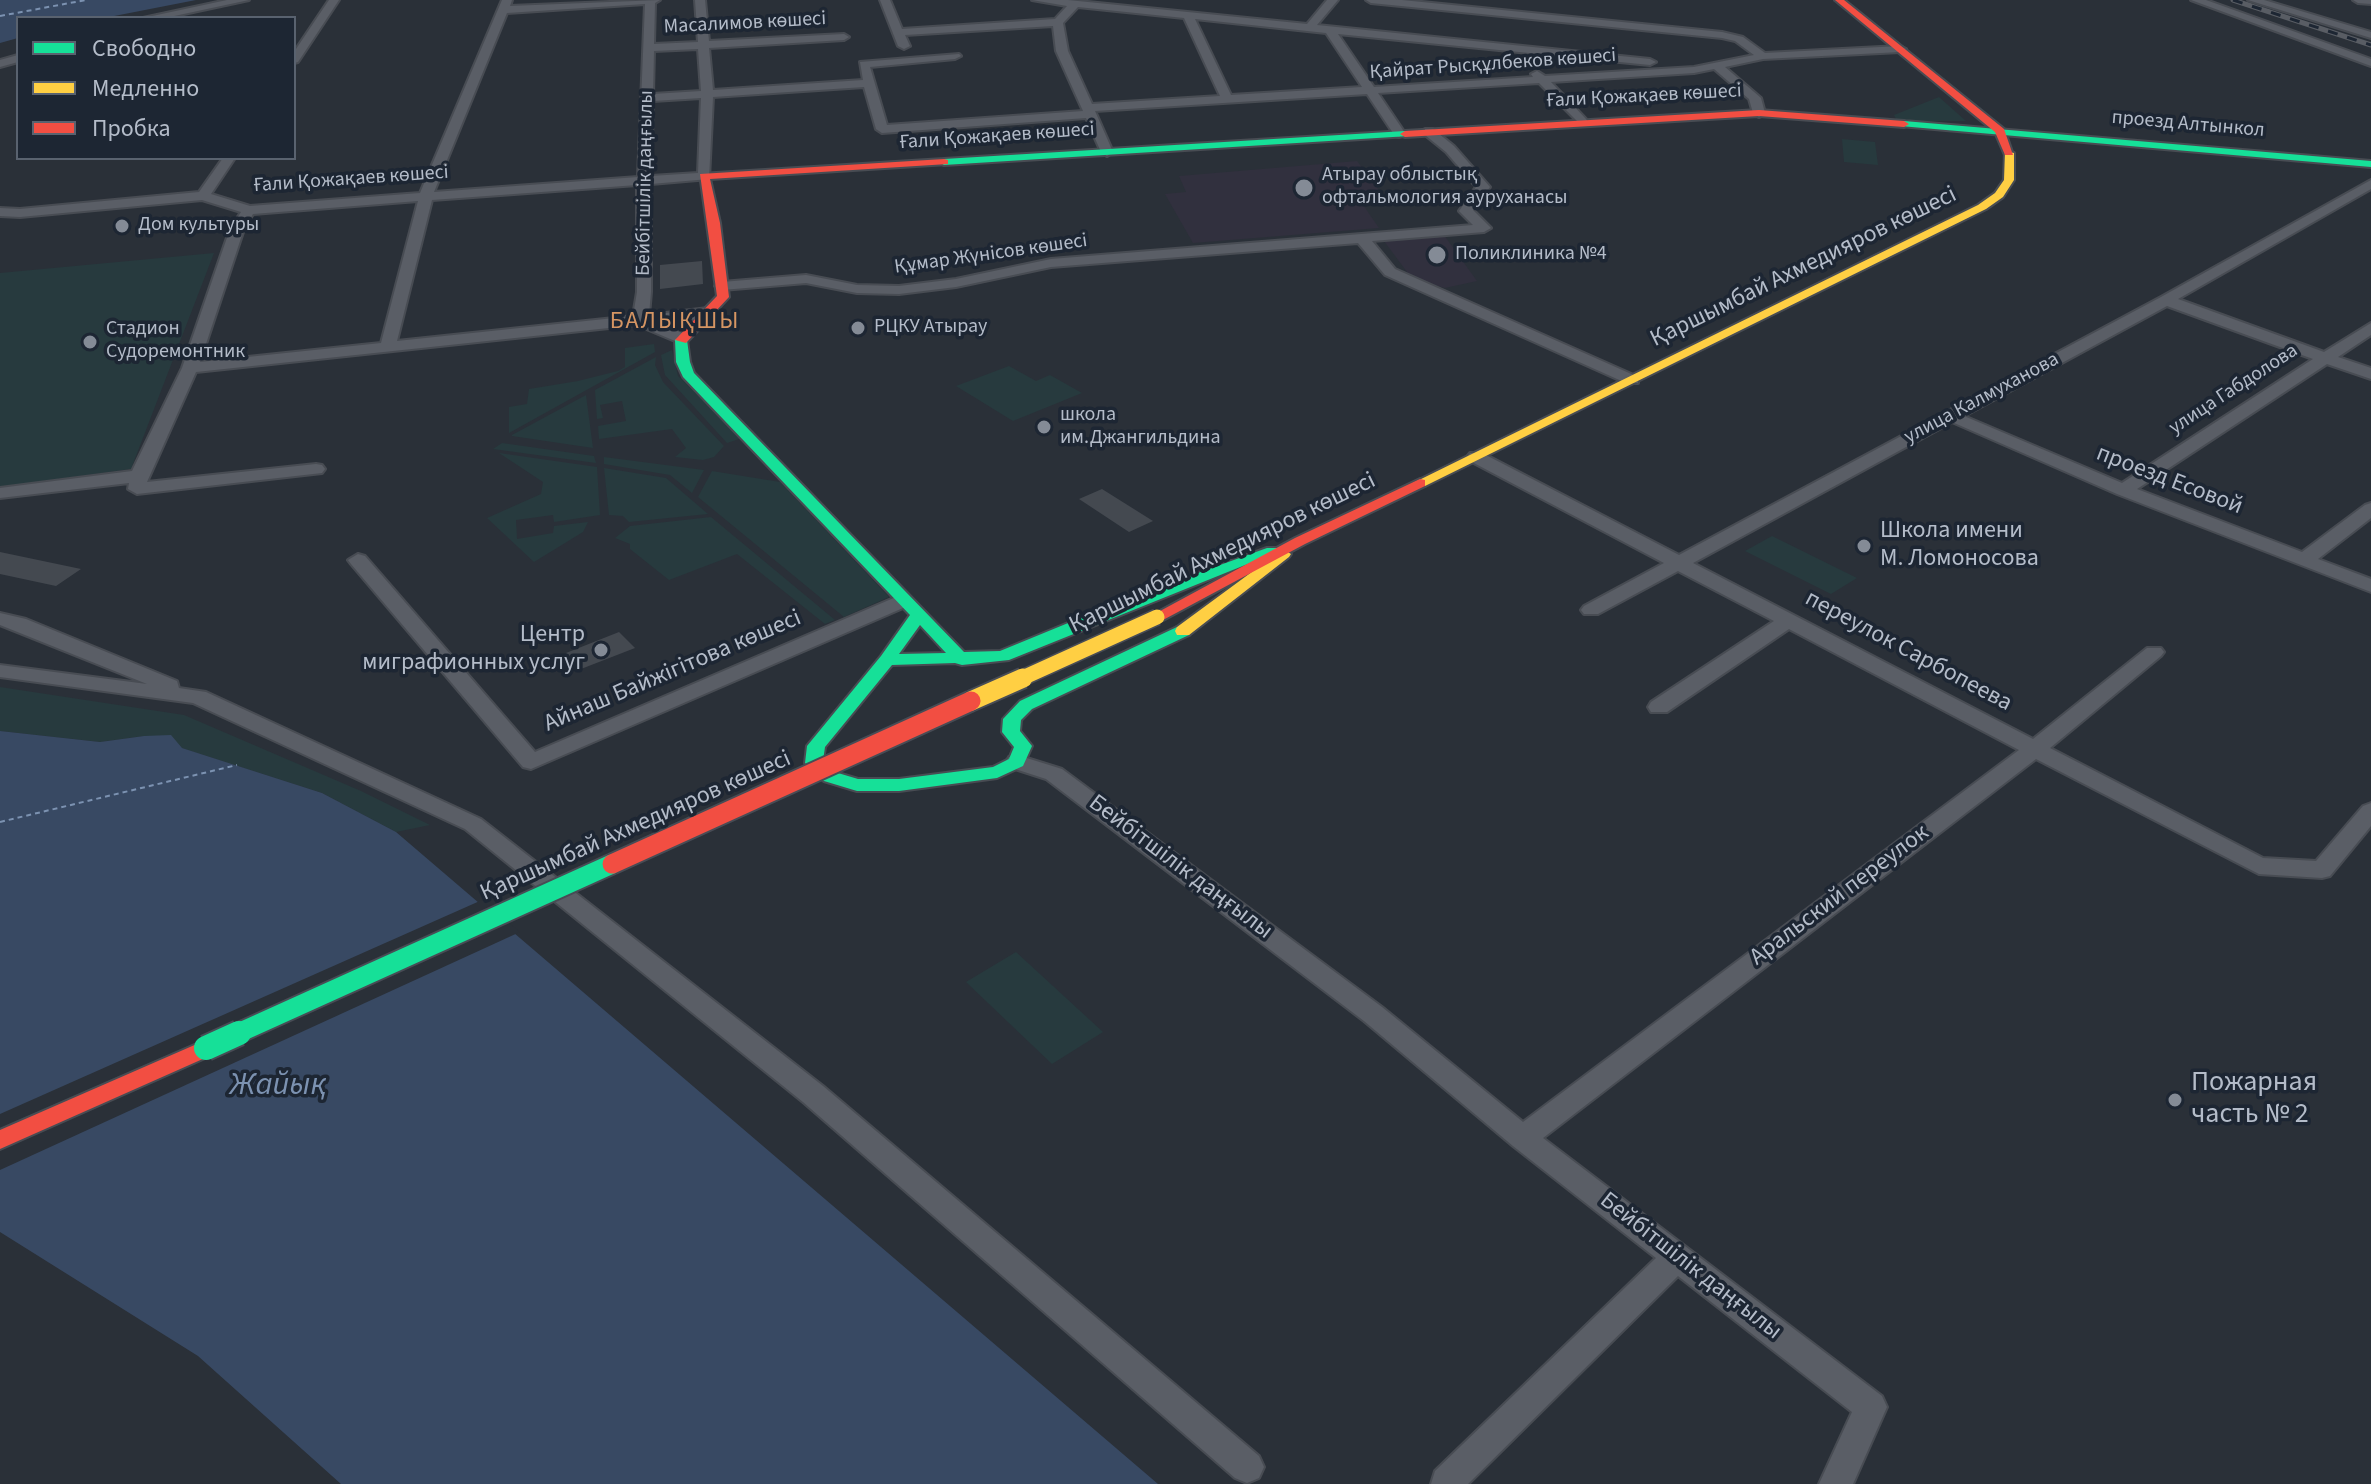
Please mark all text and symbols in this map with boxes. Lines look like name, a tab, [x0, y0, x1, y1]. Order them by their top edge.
street label: Масалимов көшесі	[663, 8, 827, 40]
legend	[16, 16, 296, 160]
text: Свободно	[92, 31, 196, 66]
street label: Қайрат Рысқұлбеков көшесі	[1369, 44, 1617, 86]
text: Медленно	[92, 71, 199, 106]
street label: Ғали Қожақаев көшесі	[1546, 80, 1742, 114]
street label: Бейбітшілік даңғылы	[632, 90, 660, 276]
street label: проезд Алтынкол	[2110, 106, 2266, 144]
text: Пробка	[92, 111, 171, 146]
street label: Ғали Қожақаев көшесі	[898, 118, 1096, 156]
street label: Ғали Қожақаев көшесі	[252, 161, 450, 199]
place label: Атырау облыстық офтальмология ауруханасы	[1322, 164, 1567, 211]
marker: Атырау облыстық офтальмология ауруханасы	[1293, 177, 1315, 199]
street label: Қаршымбай Ахмедияров көшесі	[1646, 181, 1962, 355]
place label: Дом культуры	[138, 214, 259, 238]
marker: Дом культуры	[113, 217, 131, 235]
street label: Құмар Жүнісов көшесі	[893, 230, 1089, 280]
place label: Поликлиника №4	[1455, 243, 1607, 267]
marker: Поликлиника №4	[1426, 244, 1448, 266]
district label: БАЛЫҚШЫ	[610, 309, 740, 337]
place label: РЦКУ Атырау	[874, 316, 987, 340]
place label: Стадион Судоремонтник	[106, 318, 245, 365]
marker: РЦКУ Атырау	[849, 319, 867, 337]
marker: Стадион Судоремонтник	[81, 333, 99, 351]
street label: улица Габдолова	[2165, 339, 2303, 441]
street label: улица Калмуханова	[1901, 348, 2063, 450]
place label: школа им.Джангильдина	[1060, 404, 1221, 451]
marker: школа им.Джангильдина	[1035, 418, 1053, 436]
street label: проезд Есовой	[2092, 440, 2246, 522]
street label: Қаршымбай Ахмедияров көшесі	[1065, 467, 1381, 641]
place label: Школа имени М. Ломоносова	[1880, 518, 2039, 574]
marker: Школа имени М. Ломоносова	[1855, 537, 1873, 555]
street label: переулок Сарбопеева	[1799, 585, 2017, 719]
street label: Айнаш Байжігітова көшесі	[540, 605, 806, 739]
place label: Центр миграфионных услуг	[362, 622, 585, 678]
marker: Центр миграфионных услуг	[592, 641, 610, 659]
street label: Қаршымбай Ахмедияров көшесі	[476, 745, 796, 909]
street label: Бейбітшілік даңғылы	[1082, 789, 1278, 947]
street label: Аральский переулок	[1745, 819, 1935, 973]
place label: Пожарная часть № 2	[2191, 1067, 2317, 1133]
water label: Жайық	[230, 1068, 326, 1106]
marker: Пожарная часть № 2	[2166, 1091, 2184, 1109]
street label: Бейбітшілік даңғылы	[1593, 1187, 1787, 1347]

